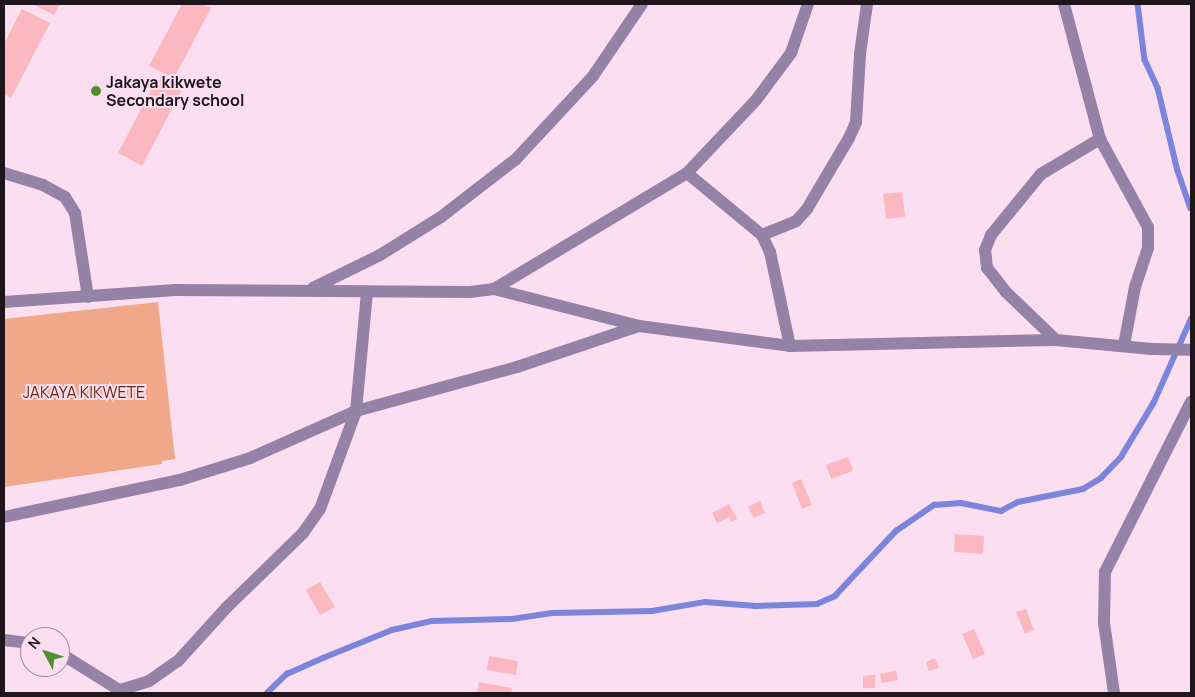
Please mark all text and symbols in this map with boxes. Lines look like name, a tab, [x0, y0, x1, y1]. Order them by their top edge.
place label: Jakaya kikwete Secondary school	[106, 72, 244, 110]
marker: Jakaya kikwete Secondary school	[90, 85, 102, 97]
park label: JAKAYA KIKWETE	[23, 382, 145, 402]
north arrow	[20, 627, 70, 677]
text: N	[23, 633, 44, 653]

